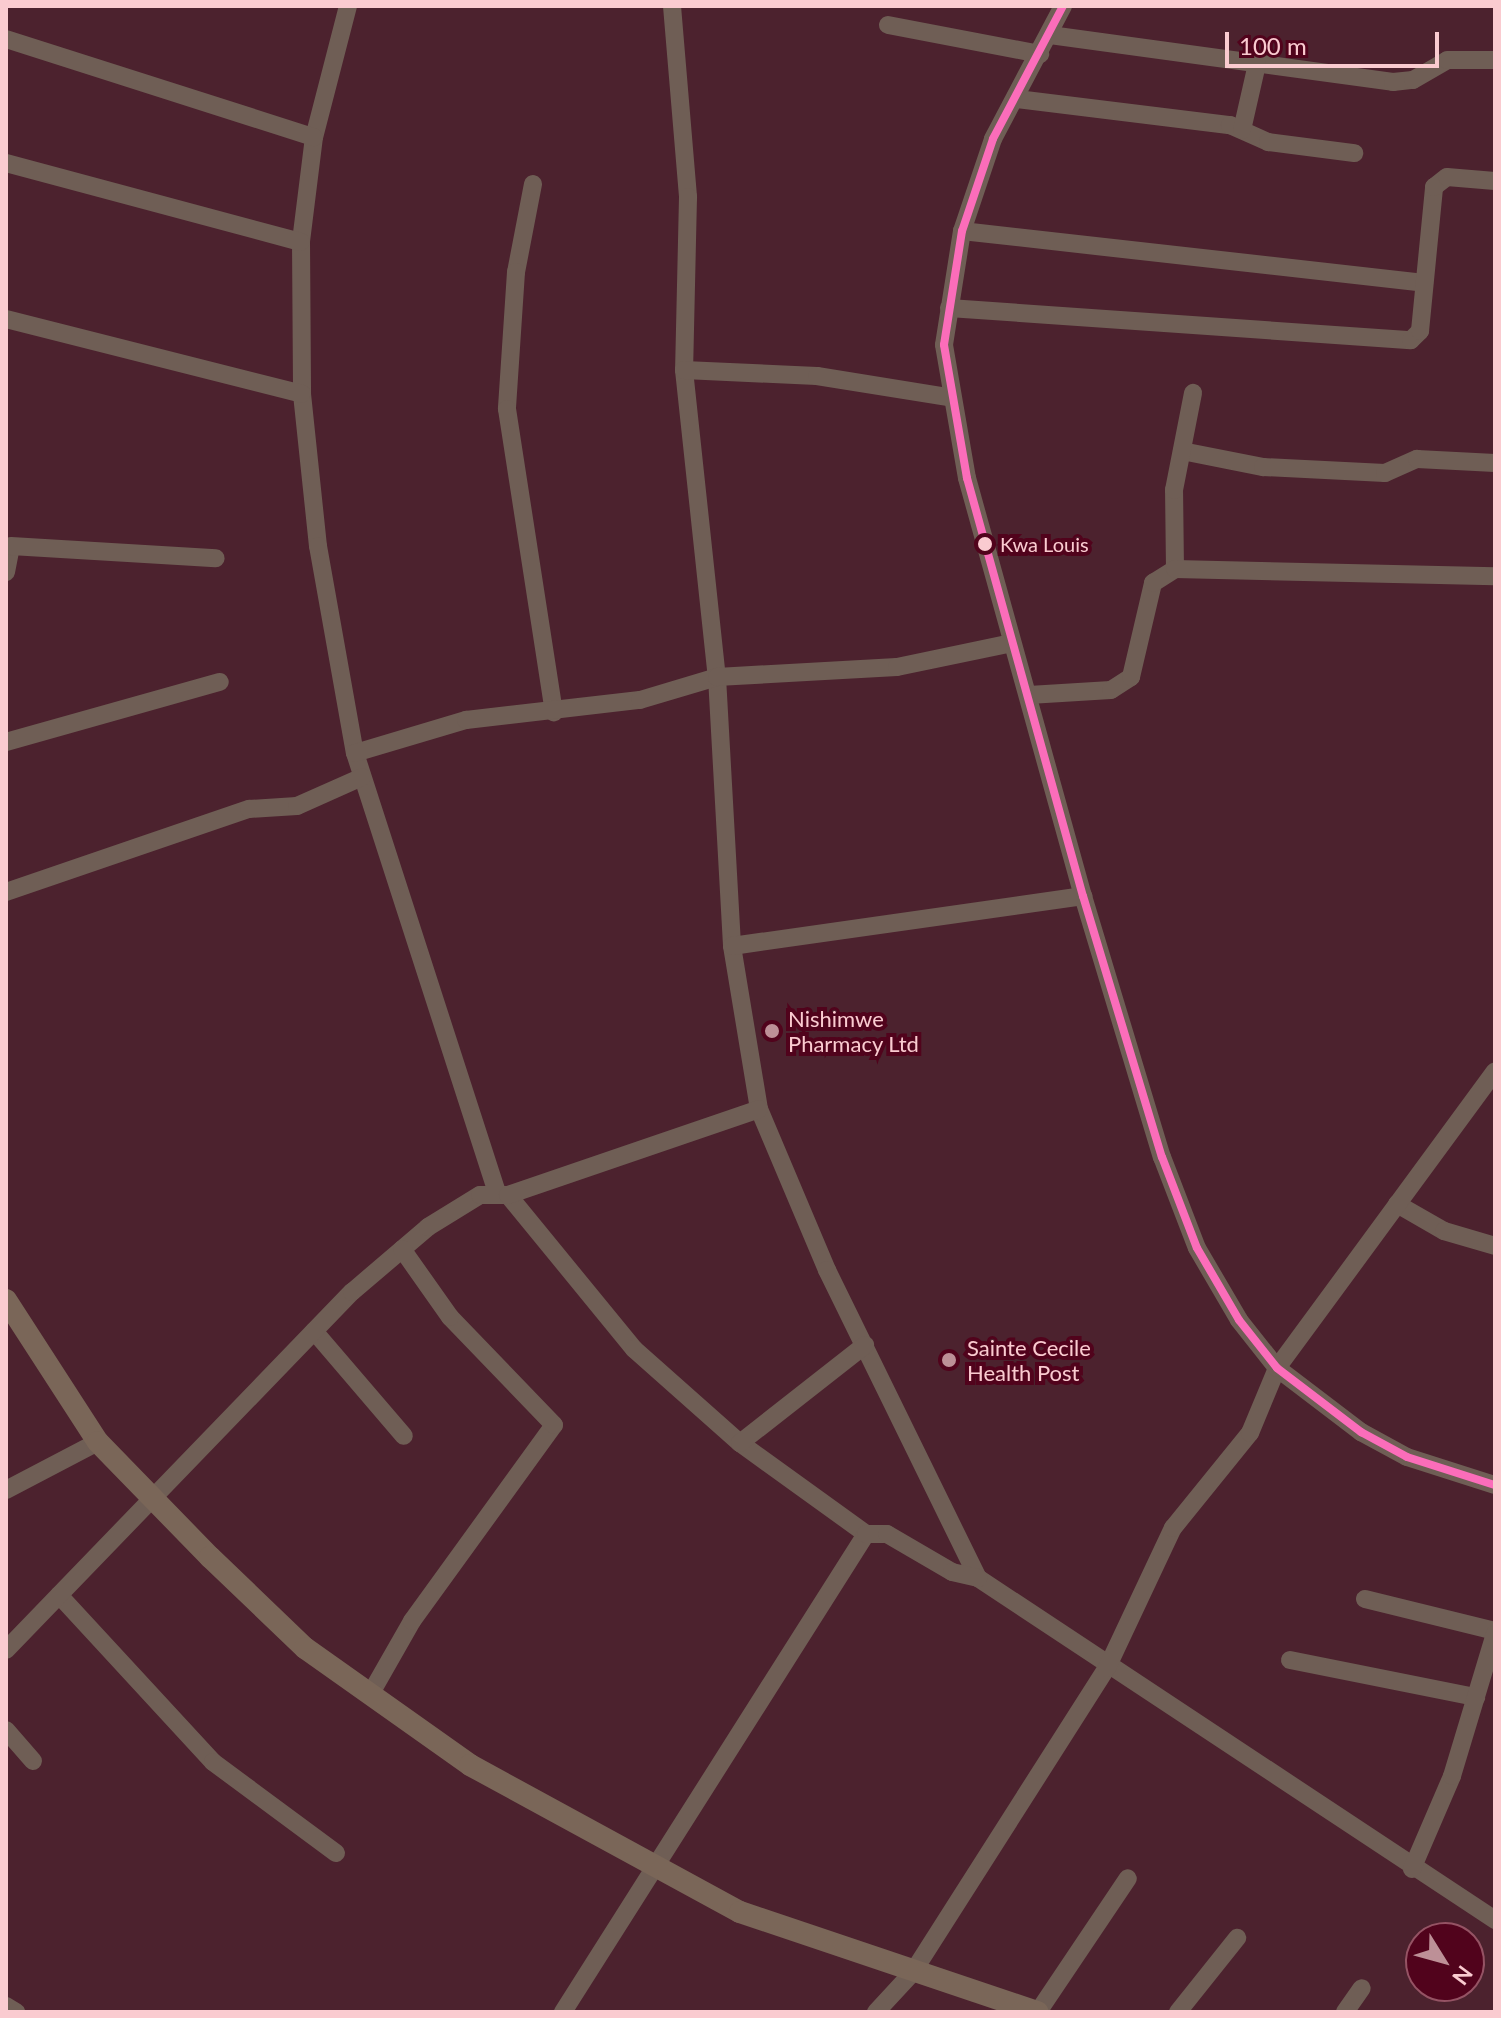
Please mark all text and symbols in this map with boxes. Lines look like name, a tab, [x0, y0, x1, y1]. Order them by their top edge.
scale bar	[1229, 16, 1443, 66]
text: 100 m	[1239, 31, 1307, 60]
place label: Kwa Louis	[1000, 532, 1089, 556]
marker: Kwa Louis	[977, 536, 993, 552]
place label: Nishimwe Pharmacy Ltd	[788, 1005, 919, 1056]
marker: Nishimwe Pharmacy Ltd	[763, 1022, 781, 1040]
place label: Sainte Cecile Health Post	[967, 1334, 1091, 1386]
marker: Sainte Cecile Health Post	[938, 1349, 960, 1371]
north arrow	[1405, 1922, 1485, 2002]
text: N	[1447, 1961, 1479, 1990]

